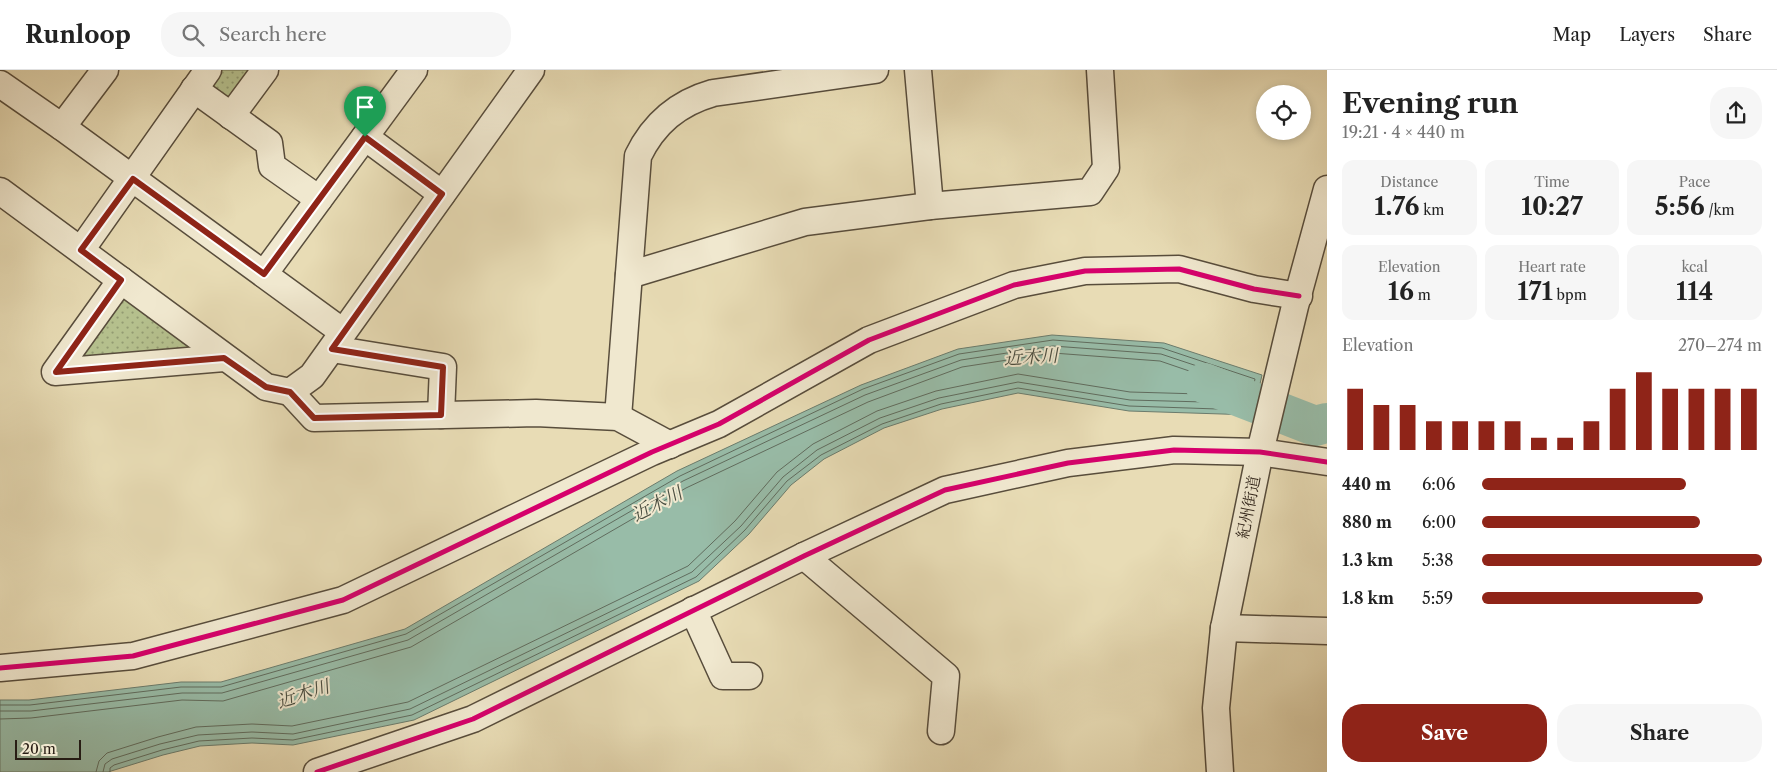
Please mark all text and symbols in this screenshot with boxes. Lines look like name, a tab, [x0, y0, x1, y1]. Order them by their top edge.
search box	[161, 12, 511, 57]
text: Runloop	[25, 20, 131, 49]
icon: search	[179, 21, 207, 49]
text: Search here	[219, 23, 327, 46]
text: Map	[1553, 24, 1591, 46]
text: Layers	[1619, 24, 1675, 46]
text: Share	[1703, 24, 1752, 46]
map controls	[1256, 85, 1311, 140]
button: locate	[1256, 85, 1311, 140]
pin	[344, 86, 386, 137]
text: Evening run	[1342, 86, 1518, 120]
button: share	[1710, 87, 1762, 139]
icon: arrive	[351, 93, 379, 121]
text: 19:21 · 4 × 440 m	[1342, 122, 1465, 142]
text: Distance	[1380, 173, 1438, 191]
text: Time	[1534, 173, 1570, 191]
text: Pace	[1679, 173, 1710, 191]
text: 1.76	[1374, 191, 1420, 222]
text: 10:27	[1521, 191, 1583, 222]
text: 5:56	[1655, 191, 1705, 222]
text: km	[1420, 201, 1444, 219]
text: /km	[1705, 201, 1735, 219]
text: Elevation	[1378, 258, 1441, 276]
text: Heart rate	[1518, 258, 1586, 276]
text: kcal	[1681, 258, 1708, 276]
text: 16	[1388, 276, 1414, 307]
text: 171	[1517, 276, 1553, 307]
text: 114	[1676, 276, 1713, 307]
text: m	[1414, 286, 1431, 304]
text: bpm	[1553, 286, 1587, 304]
text: Elevation	[1342, 335, 1413, 355]
text: 270–274 m	[1678, 335, 1762, 355]
water label: 近木川	[1003, 344, 1061, 369]
street label: 紀州街道	[1232, 474, 1264, 540]
text: 440 m	[1342, 474, 1391, 494]
text: 6:06	[1422, 474, 1455, 494]
water label: 近木川	[628, 481, 688, 526]
text: 880 m	[1342, 512, 1392, 532]
text: 6:00	[1422, 512, 1456, 532]
text: 1.3 km	[1342, 550, 1393, 570]
text: 5:38	[1422, 550, 1453, 570]
text: 1.8 km	[1342, 588, 1394, 608]
text: 5:59	[1422, 588, 1453, 608]
water label: 近木川	[274, 675, 334, 713]
button: Save	[1342, 704, 1547, 762]
button: Share	[1557, 704, 1762, 762]
scale bar	[15, 737, 81, 760]
text: 20 m	[22, 740, 56, 758]

